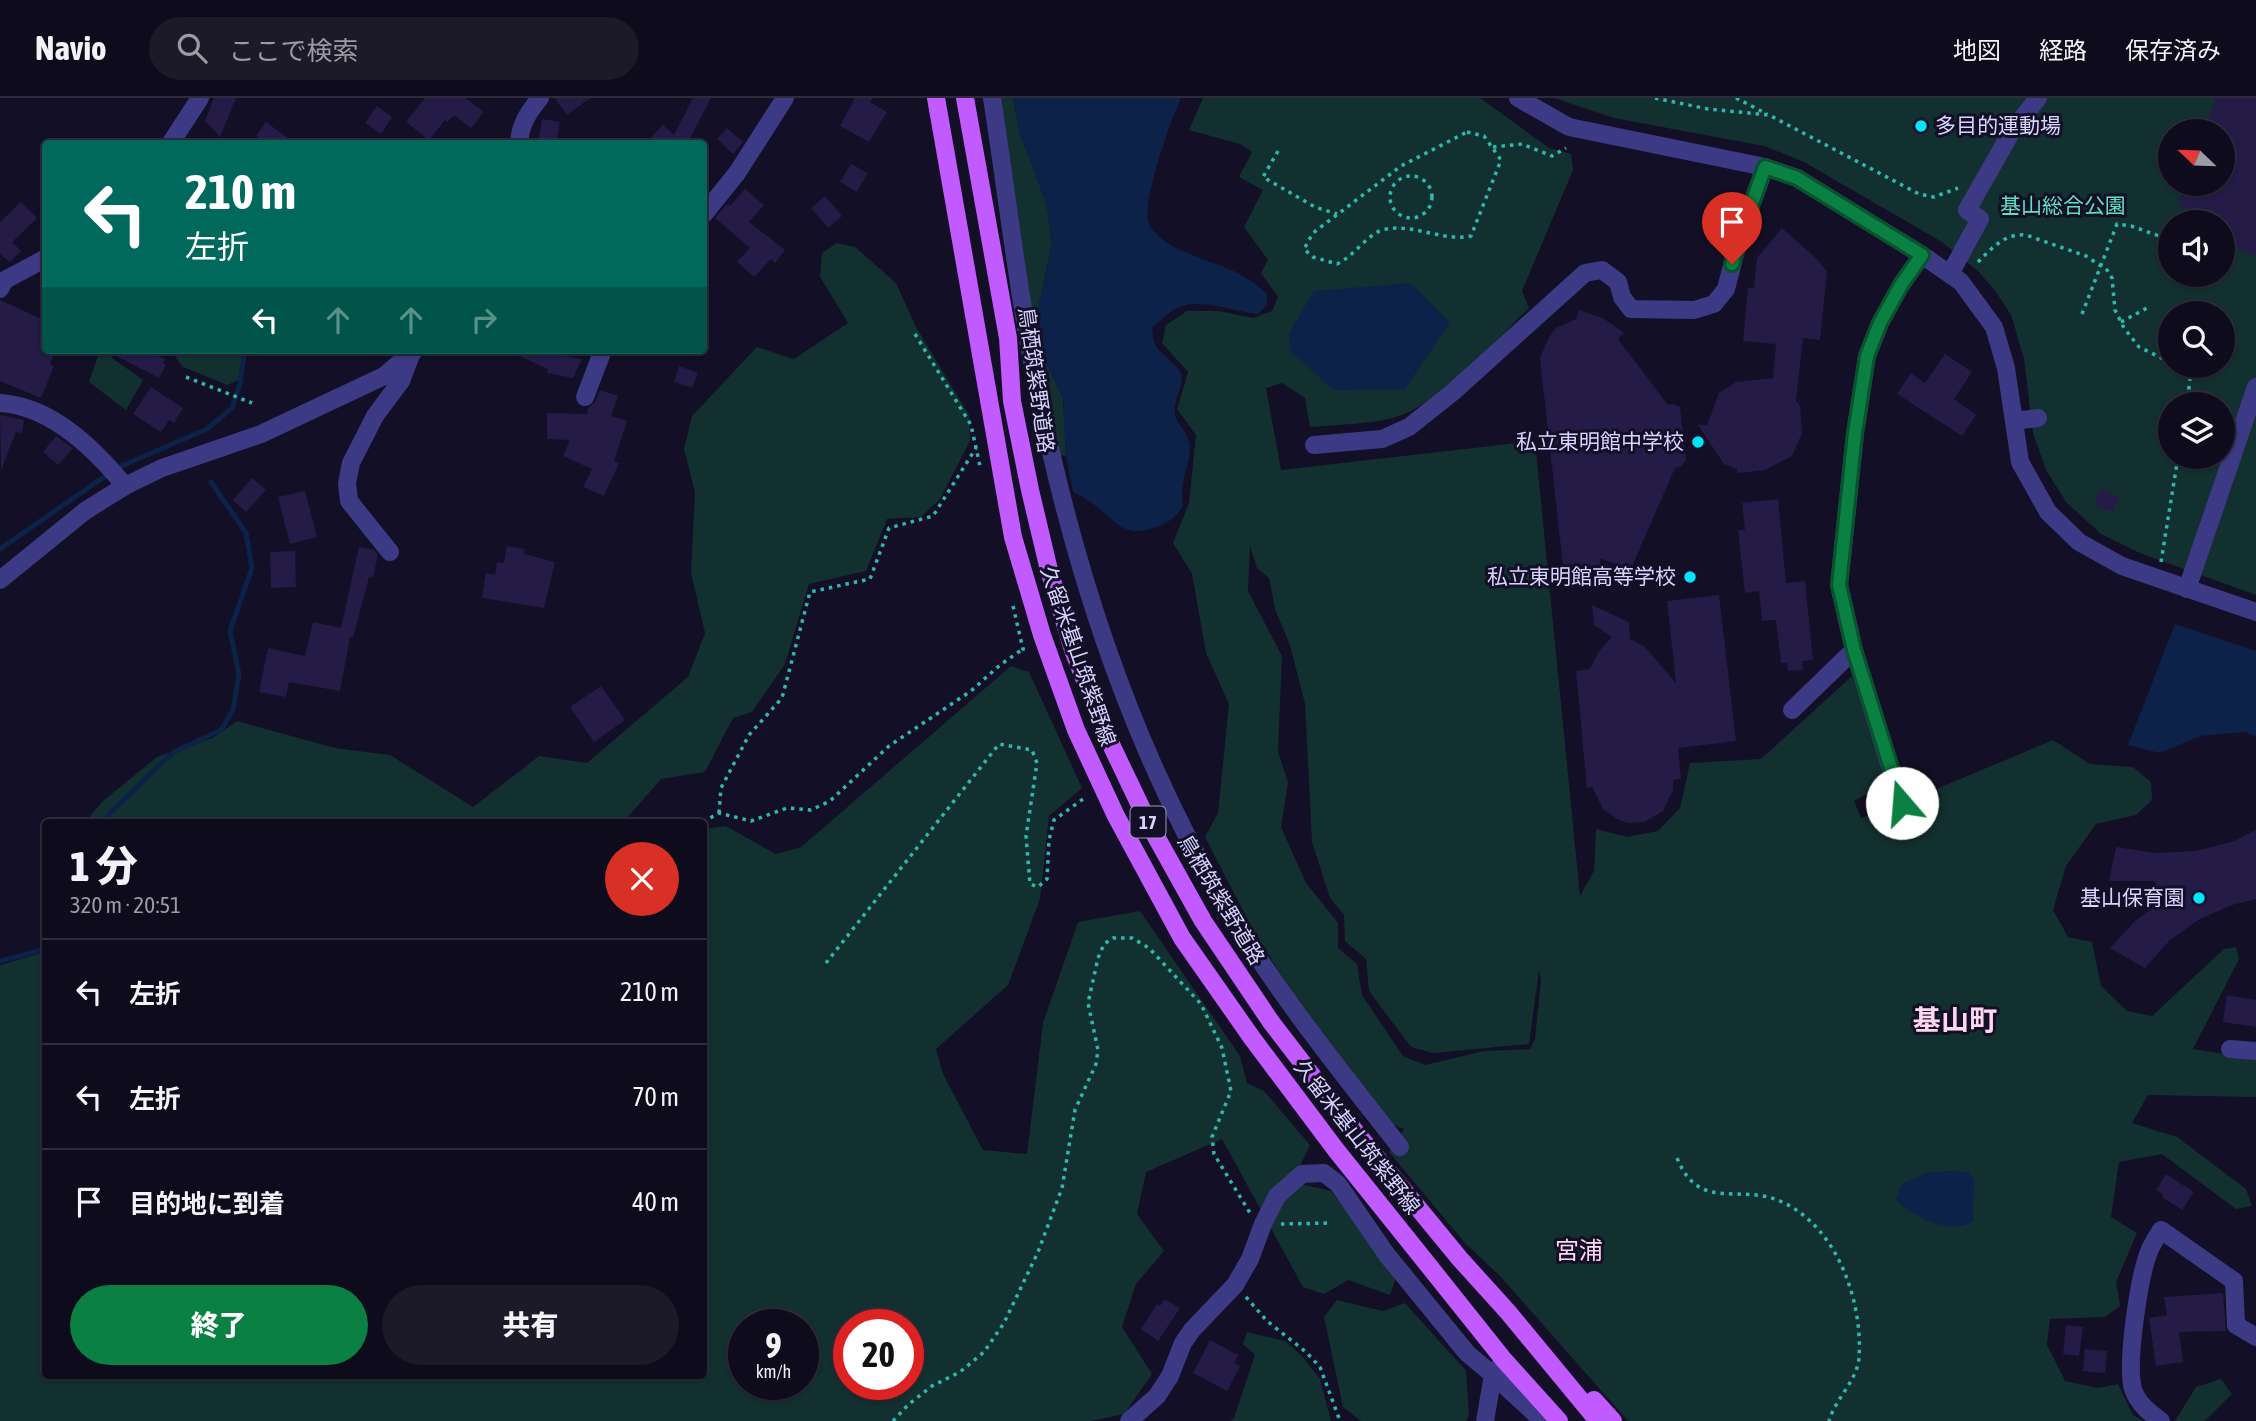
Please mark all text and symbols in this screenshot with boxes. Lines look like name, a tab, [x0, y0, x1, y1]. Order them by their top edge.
search box	[149, 17, 639, 80]
text: Navio	[35, 29, 107, 67]
icon: search	[173, 29, 211, 67]
text: ここで検索	[229, 36, 359, 66]
text: 地図	[1953, 37, 2001, 64]
text: 経路	[2039, 37, 2087, 64]
text: 保存済み	[2125, 37, 2221, 64]
place label: 多目的運動場	[1935, 113, 2061, 137]
marker: 多目的運動場	[1913, 118, 1929, 134]
north arrow	[2158, 119, 2235, 196]
map controls	[2158, 119, 2235, 469]
text: 210 m	[185, 163, 296, 219]
icon: left	[70, 168, 161, 259]
pin	[1702, 192, 1762, 264]
park label: 基山総合公園	[2000, 193, 2126, 217]
icon: arrive	[1713, 203, 1751, 241]
button: sound	[2158, 210, 2235, 287]
text: 左折	[185, 228, 249, 265]
icon: left	[246, 301, 284, 339]
icon: ahead	[319, 301, 357, 339]
icon: ahead	[392, 301, 430, 339]
icon: right	[465, 301, 503, 339]
button: search	[2158, 301, 2235, 378]
street label: 鳥栖筑紫野道路	[1015, 305, 1059, 454]
button: layers	[2158, 392, 2235, 469]
place label: 私立東明館中学校	[1516, 429, 1684, 453]
marker: 私立東明館中学校	[1690, 434, 1706, 450]
street label: 久留米基山筑紫野線	[1037, 562, 1121, 749]
place label: 私立東明館高等学校	[1487, 564, 1676, 588]
marker: 私立東明館高等学校	[1682, 569, 1698, 585]
position arrow	[1865, 766, 1939, 840]
road number: 17	[1130, 806, 1166, 838]
street label: 鳥栖筑紫野道路	[1174, 830, 1270, 969]
text: 1 分	[70, 842, 138, 890]
button: close	[605, 842, 679, 916]
place label: 基山保育園	[2080, 885, 2185, 909]
marker: 基山保育園	[2191, 890, 2207, 906]
text: 320 m · 20:51	[70, 892, 181, 918]
icon: left	[70, 973, 108, 1011]
text: 210 m	[620, 977, 679, 1007]
text: 左折	[129, 979, 181, 1009]
district label: 基山町	[1913, 1004, 1997, 1036]
street label: 久留米基山筑紫野線	[1290, 1055, 1425, 1218]
icon: left	[70, 1078, 108, 1116]
text: 70 m	[632, 1082, 679, 1112]
text: 左折	[129, 1084, 181, 1114]
icon: arrive	[70, 1183, 108, 1221]
text: 40 m	[632, 1187, 679, 1217]
text: 目的地に到着	[129, 1189, 285, 1219]
district label: 宮浦	[1555, 1237, 1603, 1264]
button: 終了	[70, 1285, 368, 1365]
button: 共有	[382, 1285, 679, 1365]
speed limit sign: 20	[833, 1309, 924, 1400]
text: 9	[765, 1325, 782, 1365]
text: km/h	[756, 1361, 791, 1382]

